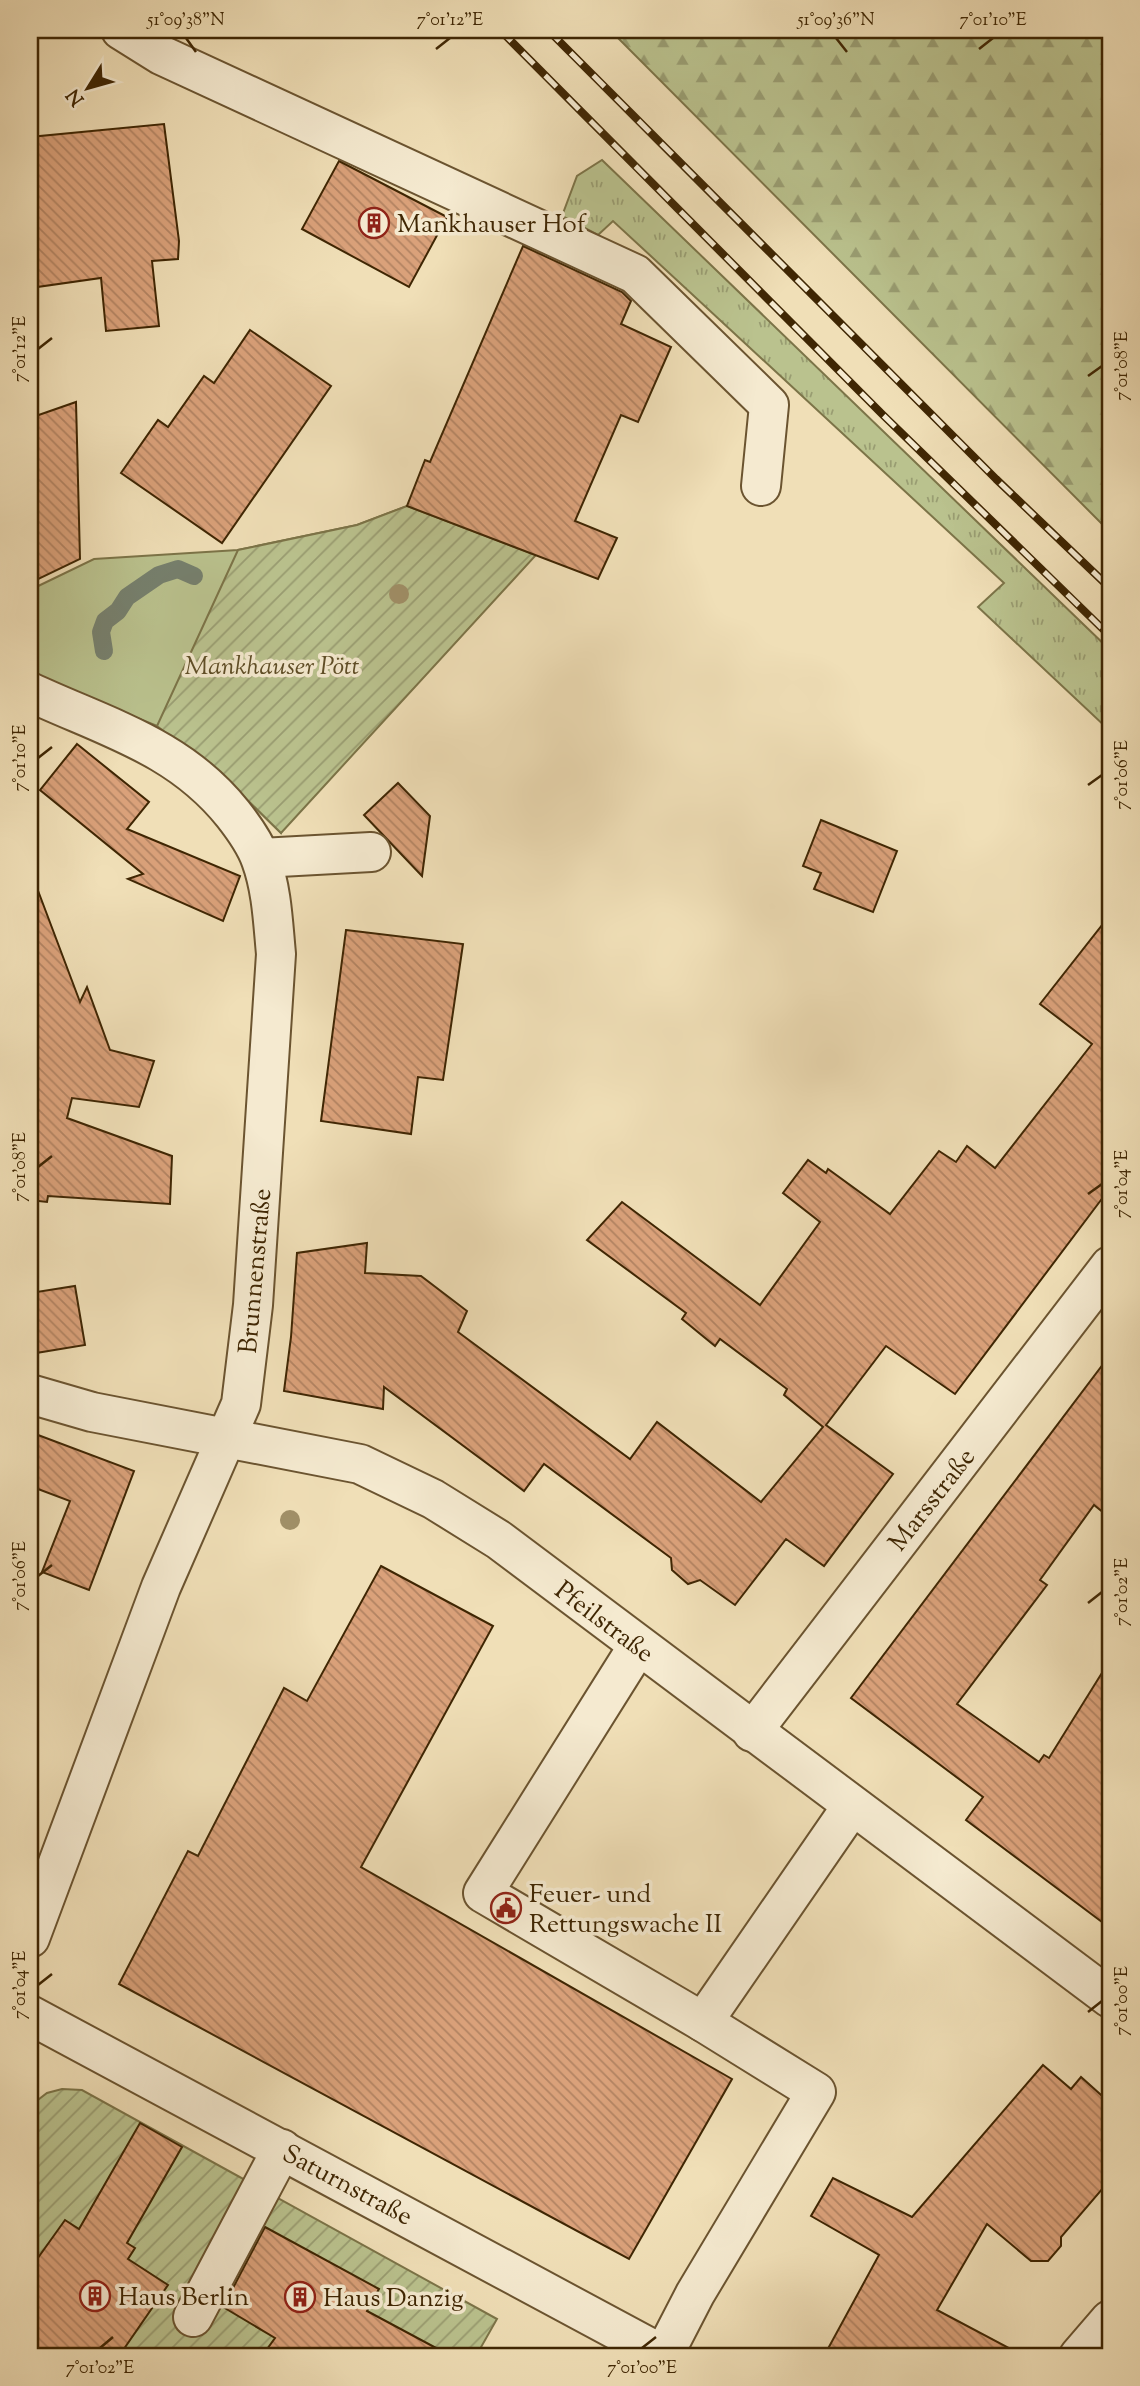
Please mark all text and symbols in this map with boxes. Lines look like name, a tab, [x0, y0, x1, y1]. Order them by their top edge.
text: 51°09'38"N	[146, 8, 225, 34]
text: 7°01'12"E	[417, 8, 483, 34]
text: 51°09'36"N	[796, 8, 875, 34]
text: 7°01'10"E	[959, 8, 1027, 34]
north arrow	[52, 52, 122, 122]
text: N	[61, 83, 92, 111]
building icon: Mankhauser Hof	[357, 206, 391, 240]
place label: Mankhauser Hof	[397, 207, 587, 244]
text: 7°01'12"E	[8, 316, 34, 382]
text: 7°01'08"E	[1110, 331, 1136, 401]
park label: Mankhauser Pött	[184, 649, 360, 686]
text: 7°01'10"E	[8, 724, 34, 792]
text: 7°01'06"E	[1110, 740, 1136, 810]
text: 7°01'08"E	[8, 1132, 34, 1202]
text: 7°01'04"E	[1110, 1150, 1136, 1218]
street label: Brunnenstraße	[231, 1187, 282, 1355]
street label: Marsstraße	[881, 1441, 985, 1560]
text: 7°01'06"E	[8, 1541, 34, 1611]
text: 7°01'02"E	[1110, 1558, 1136, 1626]
street label: Pfeilstraße	[546, 1573, 661, 1673]
place label: Feuer- und Rettungswache II	[529, 1877, 723, 1944]
public building icon: Feuer- und Rettungswache II	[489, 1891, 523, 1925]
text: 7°01'04"E	[8, 1951, 34, 2019]
text: 7°01'00"E	[1110, 1966, 1136, 2036]
street label: Saturnstraße	[275, 2136, 419, 2236]
building icon: Haus Berlin	[78, 2279, 112, 2313]
place label: Haus Berlin	[118, 2280, 249, 2317]
building icon: Haus Danzig	[283, 2280, 317, 2314]
place label: Haus Danzig	[323, 2281, 464, 2318]
text: 7°01'02"E	[66, 2356, 134, 2382]
text: 7°01'00"E	[607, 2356, 677, 2382]

